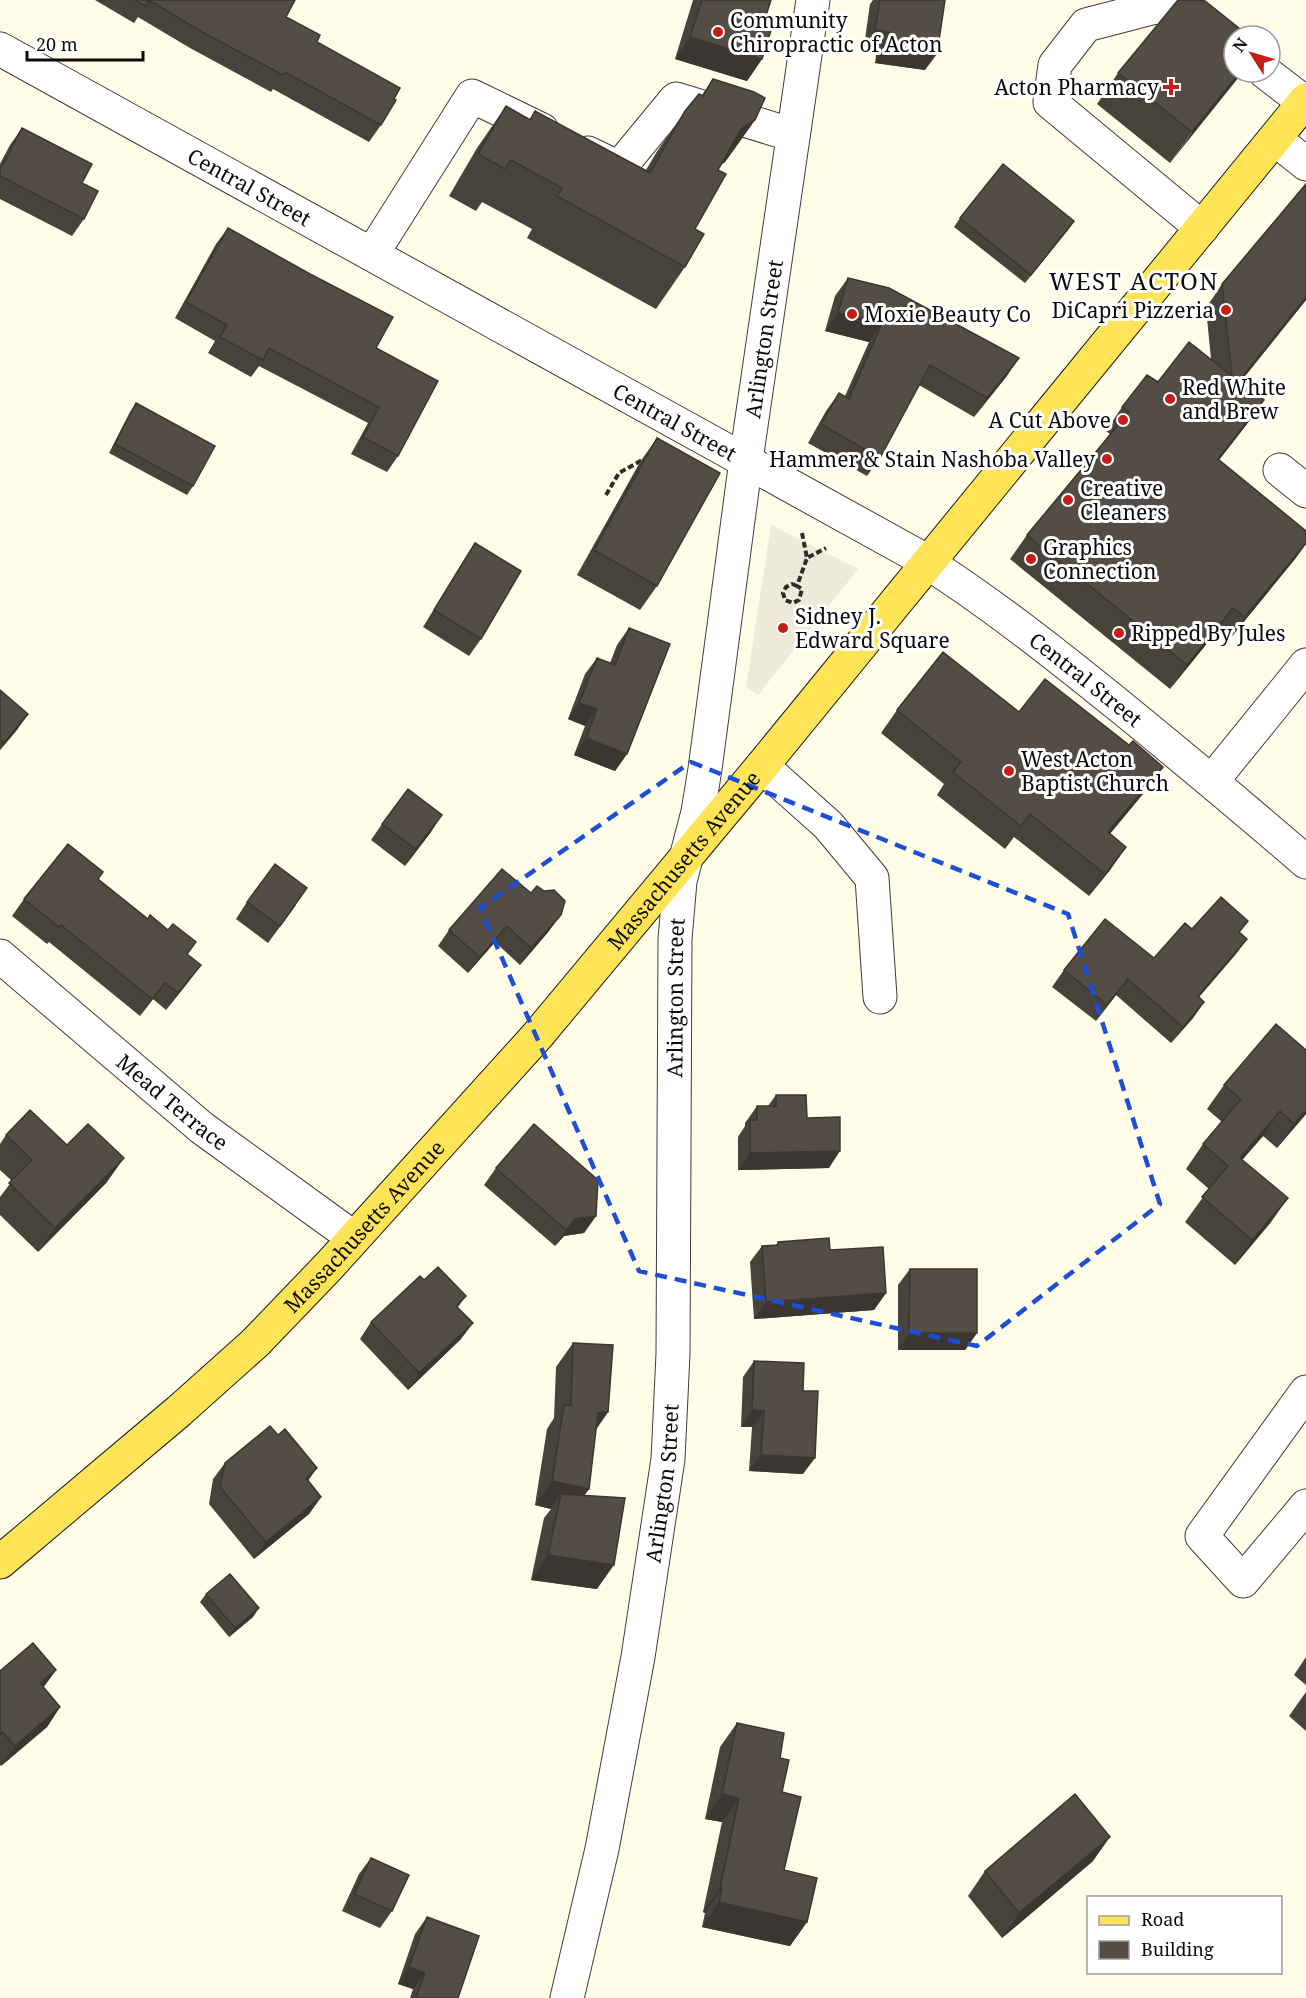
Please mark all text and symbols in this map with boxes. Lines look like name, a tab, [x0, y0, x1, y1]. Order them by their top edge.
place label: Community Chiropractic of Acton	[730, 6, 942, 58]
scale bar	[27, 24, 142, 62]
north arrow	[1222, 24, 1282, 84]
marker: Community Chiropractic of Acton	[711, 25, 725, 39]
text: 20 m	[36, 32, 78, 56]
text: N	[1227, 33, 1253, 57]
place label: Acton Pharmacy	[994, 73, 1159, 101]
marker: Acton Pharmacy	[1164, 80, 1178, 94]
street label: Central Street	[183, 141, 316, 232]
street label: Arlington Street	[738, 258, 789, 420]
district label: WEST ACTON	[1049, 264, 1219, 297]
place label: DiCapri Pizzeria	[1052, 296, 1214, 324]
place label: Moxie Beauty Co	[864, 300, 1031, 328]
marker: DiCapri Pizzeria	[1219, 303, 1233, 317]
marker: Moxie Beauty Co	[845, 307, 859, 321]
place label: Red White and Brew	[1182, 373, 1286, 425]
street label: Central Street	[608, 376, 742, 467]
marker: Red White and Brew	[1163, 392, 1177, 406]
place label: A Cut Above	[988, 406, 1111, 434]
marker: A Cut Above	[1116, 413, 1130, 427]
place label: Hammer & Stain Nashoba Valley	[769, 445, 1095, 473]
marker: Hammer & Stain Nashoba Valley	[1100, 452, 1114, 466]
place label: Creative Cleaners	[1080, 474, 1167, 526]
marker: Creative Cleaners	[1061, 493, 1075, 507]
place label: Graphics Connection	[1043, 533, 1156, 585]
marker: Graphics Connection	[1024, 552, 1038, 566]
place label: Sidney J. Edward Square	[795, 602, 950, 654]
place label: Ripped By Jules	[1131, 619, 1286, 647]
marker: Sidney J. Edward Square	[776, 621, 790, 635]
street label: Central Street	[1024, 626, 1148, 733]
marker: Ripped By Jules	[1112, 626, 1126, 640]
place label: West Acton Baptist Church	[1021, 745, 1169, 797]
marker: West Acton Baptist Church	[1002, 764, 1016, 778]
street label: Massachusetts Avenue	[601, 765, 766, 956]
street label: Arlington Street	[660, 917, 691, 1078]
street label: Mead Terrace	[111, 1047, 234, 1156]
street label: Massachusetts Avenue	[278, 1134, 450, 1319]
street label: Arlington Street	[638, 1403, 685, 1565]
legend	[1087, 1896, 1282, 1974]
text: Road	[1141, 1907, 1184, 1931]
text: Building	[1141, 1937, 1214, 1961]

